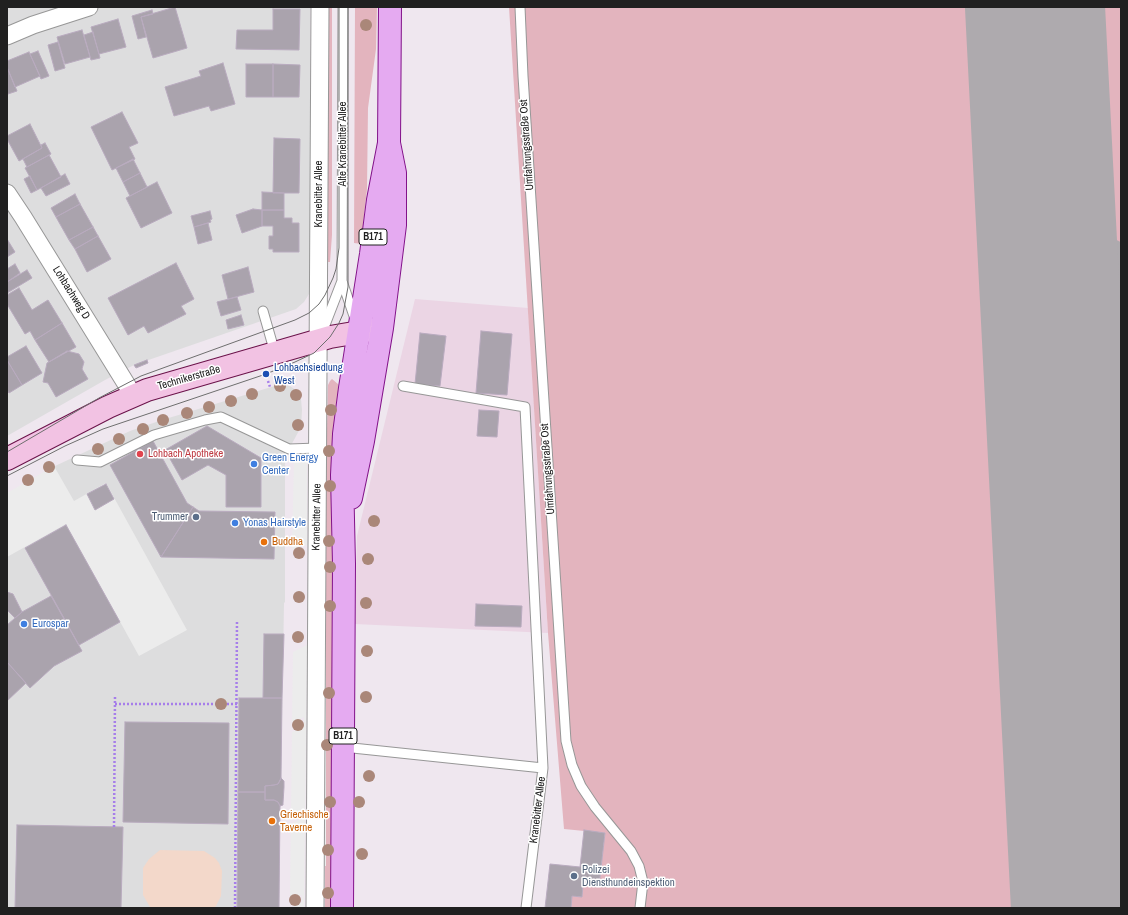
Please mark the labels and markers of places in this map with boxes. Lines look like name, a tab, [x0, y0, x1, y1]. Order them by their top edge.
place label: Lohbachsiedlung West	[274, 361, 343, 387]
marker: Lohbachsiedlung West	[261, 369, 271, 379]
place label: Lohbach Apotheke	[148, 447, 223, 461]
marker: Lohbach Apotheke	[135, 449, 145, 459]
place label: Green Energy Center	[262, 451, 318, 477]
marker: Green Energy Center	[249, 459, 259, 469]
place label: Trummer	[152, 510, 188, 524]
marker: Trummer	[191, 512, 201, 522]
place label: Yonas Hairstyle	[243, 516, 306, 530]
marker: Yonas Hairstyle	[230, 518, 240, 528]
place label: Buddha	[272, 535, 303, 549]
marker: Buddha	[259, 537, 269, 547]
place label: Eurospar	[32, 617, 69, 631]
marker: Eurospar	[19, 619, 29, 629]
place label: Griechische Taverne	[280, 808, 329, 834]
marker: Griechische Taverne	[267, 816, 277, 826]
place label: Polizei Diensthundeinspektion	[582, 863, 675, 889]
marker: Polizei Diensthundeinspektion	[569, 871, 579, 881]

